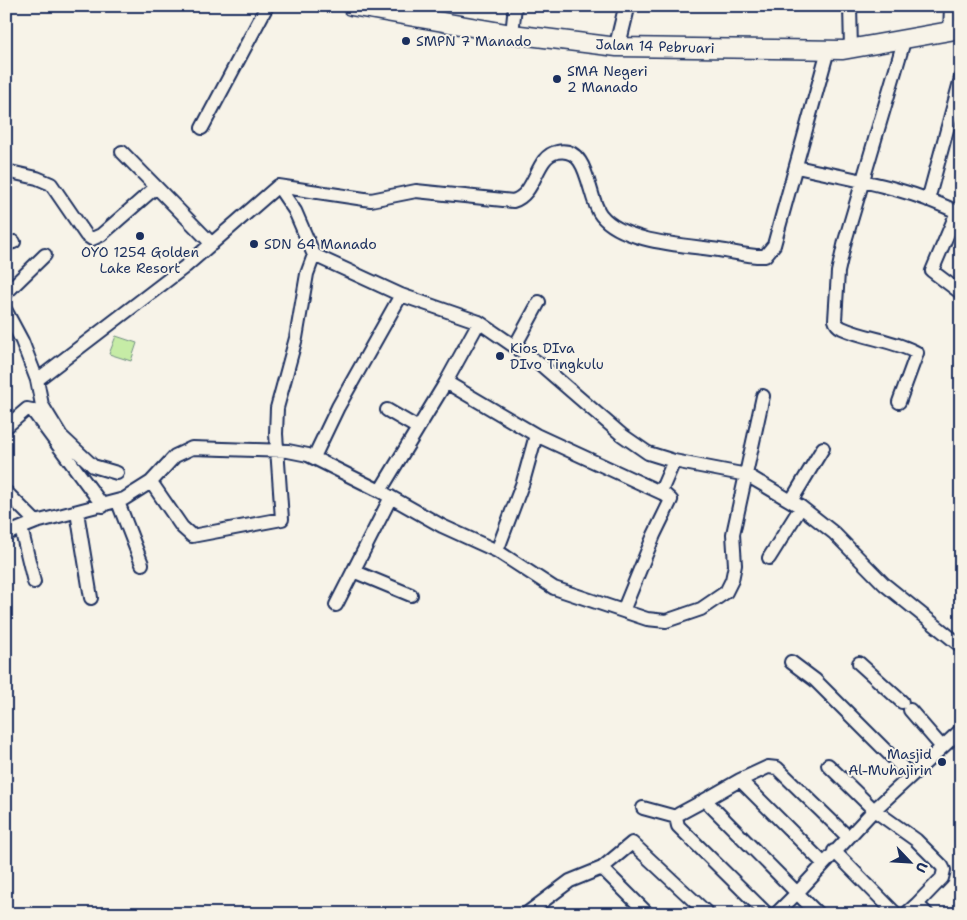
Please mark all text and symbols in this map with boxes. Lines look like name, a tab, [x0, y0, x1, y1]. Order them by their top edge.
place label: SMPN 7 Manado	[416, 32, 532, 50]
marker: SMPN 7 Manado	[400, 35, 412, 47]
street label: Jalan 14 Pebruari	[595, 35, 715, 57]
place label: SMA Negeri 2 Manado	[567, 62, 648, 96]
marker: SMA Negeri 2 Manado	[551, 73, 563, 85]
marker: OYO 1254 Golden Lake Resort	[134, 230, 146, 242]
place label: SDN 64 Manado	[264, 235, 377, 253]
marker: SDN 64 Manado	[248, 238, 260, 250]
place label: OYO 1254 Golden Lake Resort	[81, 243, 199, 277]
place label: Kios DIva DIvo Tingkulu	[510, 339, 604, 373]
marker: Kios DIva DIvo Tingkulu	[494, 350, 506, 362]
place label: Masjid Al-Muhajirin	[848, 745, 932, 779]
marker: Masjid Al-Muhajirin	[936, 756, 948, 768]
north arrow	[884, 838, 934, 888]
text: U	[912, 859, 932, 876]

